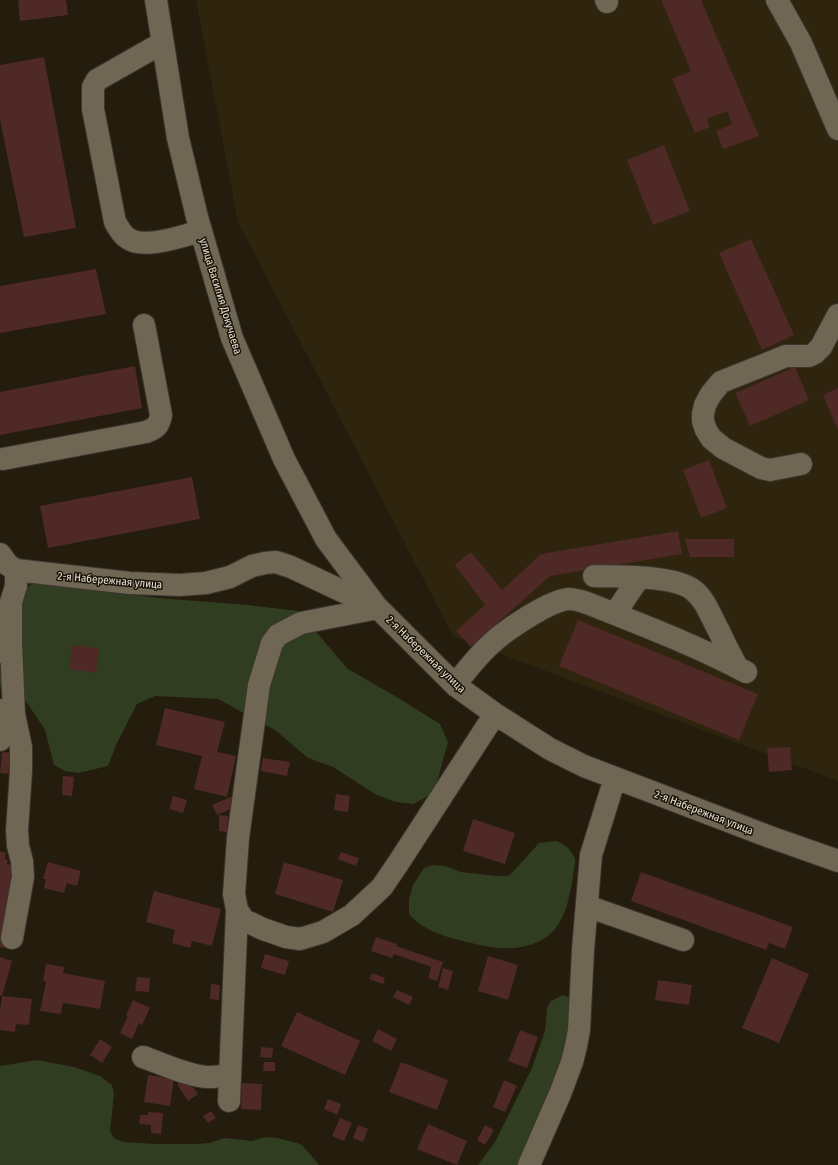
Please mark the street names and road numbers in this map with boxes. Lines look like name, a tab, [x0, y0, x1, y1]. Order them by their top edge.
street label: улица Василия Докучаева	[197, 236, 244, 356]
street label: 2-я Набережная улица	[57, 569, 163, 592]
street label: 2-я Набережная улица	[383, 613, 468, 696]
street label: 2-я Набережная улица	[652, 788, 755, 837]

